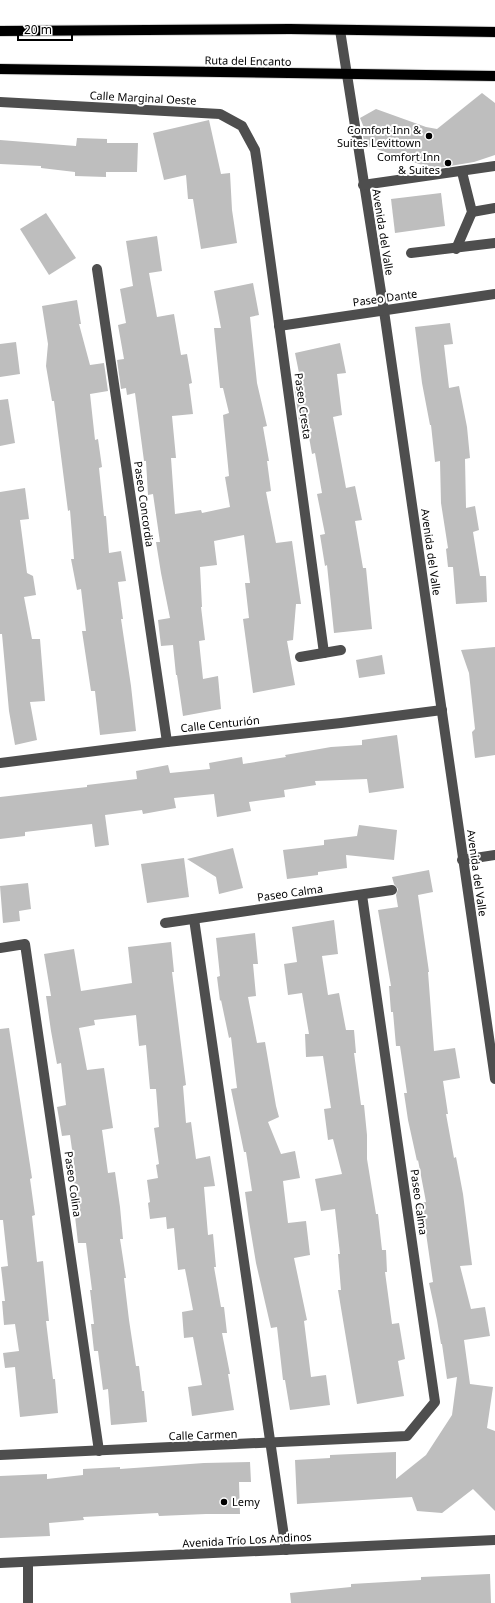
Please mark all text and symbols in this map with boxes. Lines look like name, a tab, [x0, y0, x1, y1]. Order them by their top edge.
scale bar	[18, 16, 72, 42]
text: 20 m	[24, 21, 52, 38]
street label: Ruta del Encanto	[204, 52, 292, 69]
street label: Calle Marginal Oeste	[89, 87, 197, 108]
place label: Comfort Inn & Suites Levittown	[337, 122, 422, 150]
marker: Comfort Inn & Suites Levittown	[424, 131, 434, 141]
place label: Comfort Inn & Suites	[377, 149, 440, 177]
marker: Comfort Inn & Suites	[443, 158, 453, 168]
street label: Avenida del Valle	[369, 188, 398, 276]
street label: Paseo Dante	[352, 286, 418, 309]
street label: Paseo Cresta	[291, 372, 316, 440]
street label: Paseo Concordia	[131, 460, 158, 548]
street label: Avenida del Valle	[418, 508, 445, 596]
street label: Calle Centurión	[180, 712, 260, 735]
street label: Avenida del Valle	[464, 829, 491, 917]
street label: Paseo Calma	[256, 880, 324, 905]
street label: Paseo Colina	[61, 1150, 86, 1218]
street label: Paseo Calma	[407, 1168, 432, 1236]
street label: Calle Carmen	[168, 1426, 238, 1443]
place label: Lemy	[232, 1494, 260, 1509]
marker: Lemy	[219, 1497, 229, 1507]
street label: Avenida Trío Los Andinos	[182, 1529, 312, 1550]

